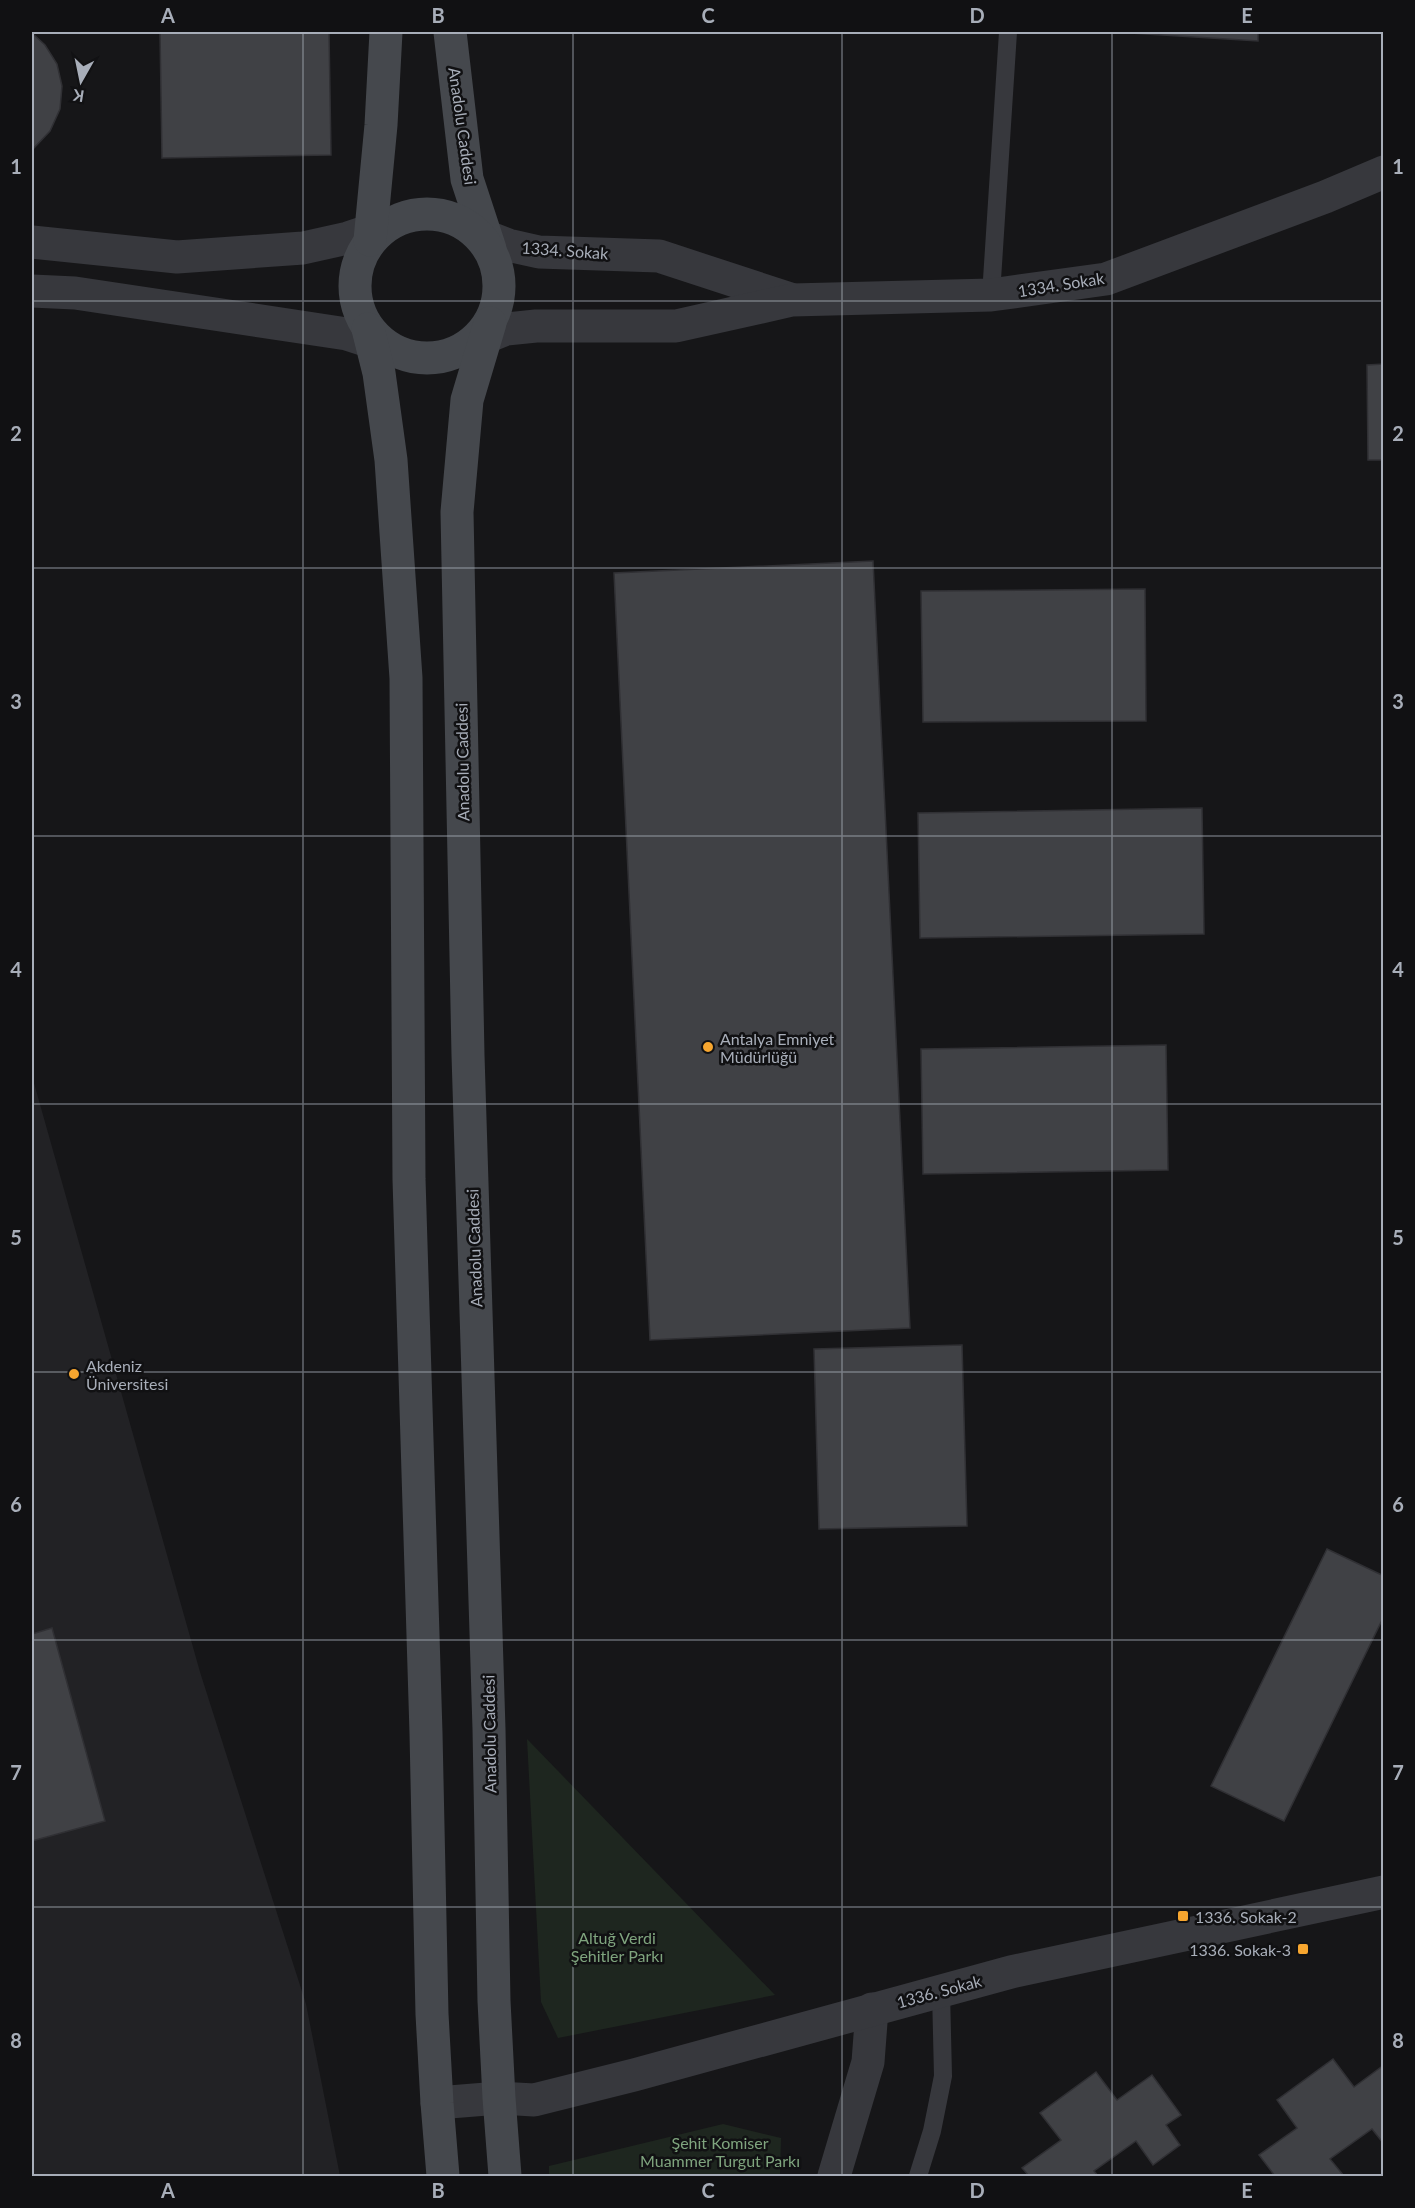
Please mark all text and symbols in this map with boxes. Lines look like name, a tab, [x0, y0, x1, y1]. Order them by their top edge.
text: A	[160, 3, 175, 27]
text: B	[431, 3, 445, 27]
text: C	[701, 3, 715, 27]
text: D	[969, 3, 985, 27]
text: E	[1241, 3, 1253, 27]
north arrow	[51, 51, 111, 111]
street label: Anadolu Caddesi	[445, 66, 481, 186]
text: K	[71, 86, 85, 107]
text: 1	[10, 154, 22, 178]
text: 1	[1392, 154, 1404, 178]
street label: 1334. Sokak	[521, 237, 610, 263]
street label: 1334. Sokak	[1017, 268, 1106, 300]
text: 2	[10, 421, 22, 445]
text: 2	[1392, 421, 1404, 445]
text: 3	[10, 689, 22, 713]
text: 3	[1392, 689, 1404, 713]
street label: Anadolu Caddesi	[451, 703, 473, 821]
text: 4	[10, 957, 22, 981]
text: 4	[1392, 957, 1404, 981]
place label: Antalya Emniyet Müdürlüğü	[720, 1029, 835, 1066]
marker: Antalya Emniyet Müdürlüğü	[701, 1040, 715, 1054]
street label: Anadolu Caddesi	[462, 1189, 486, 1307]
text: 5	[10, 1225, 22, 1249]
text: 5	[1392, 1225, 1404, 1249]
place label: Akdeniz Üniversitesi	[86, 1356, 168, 1393]
marker: Akdeniz Üniversitesi	[67, 1367, 81, 1381]
text: 6	[10, 1492, 22, 1516]
text: 6	[1392, 1492, 1404, 1516]
street label: Anadolu Caddesi	[478, 1675, 500, 1793]
text: 7	[10, 1760, 22, 1784]
text: 7	[1392, 1760, 1404, 1784]
place label: 1336. Sokak-2	[1195, 1907, 1297, 1926]
marker: 1336. Sokak-2	[1176, 1909, 1190, 1923]
park label: Altuğ Verdi Şehitler Parkı	[571, 1928, 663, 1965]
place label: 1336. Sokak-3	[1189, 1940, 1291, 1959]
marker: 1336. Sokak-3	[1296, 1942, 1310, 1956]
street label: 1336. Sokak	[895, 1970, 984, 2011]
text: 8	[10, 2028, 22, 2052]
text: 8	[1392, 2028, 1404, 2052]
park label: Şehit Komiser Muammer Turgut Parkı	[640, 2133, 800, 2170]
text: A	[160, 2178, 175, 2202]
text: B	[431, 2178, 445, 2202]
text: C	[701, 2178, 715, 2202]
text: D	[969, 2178, 985, 2202]
text: E	[1241, 2178, 1253, 2202]

